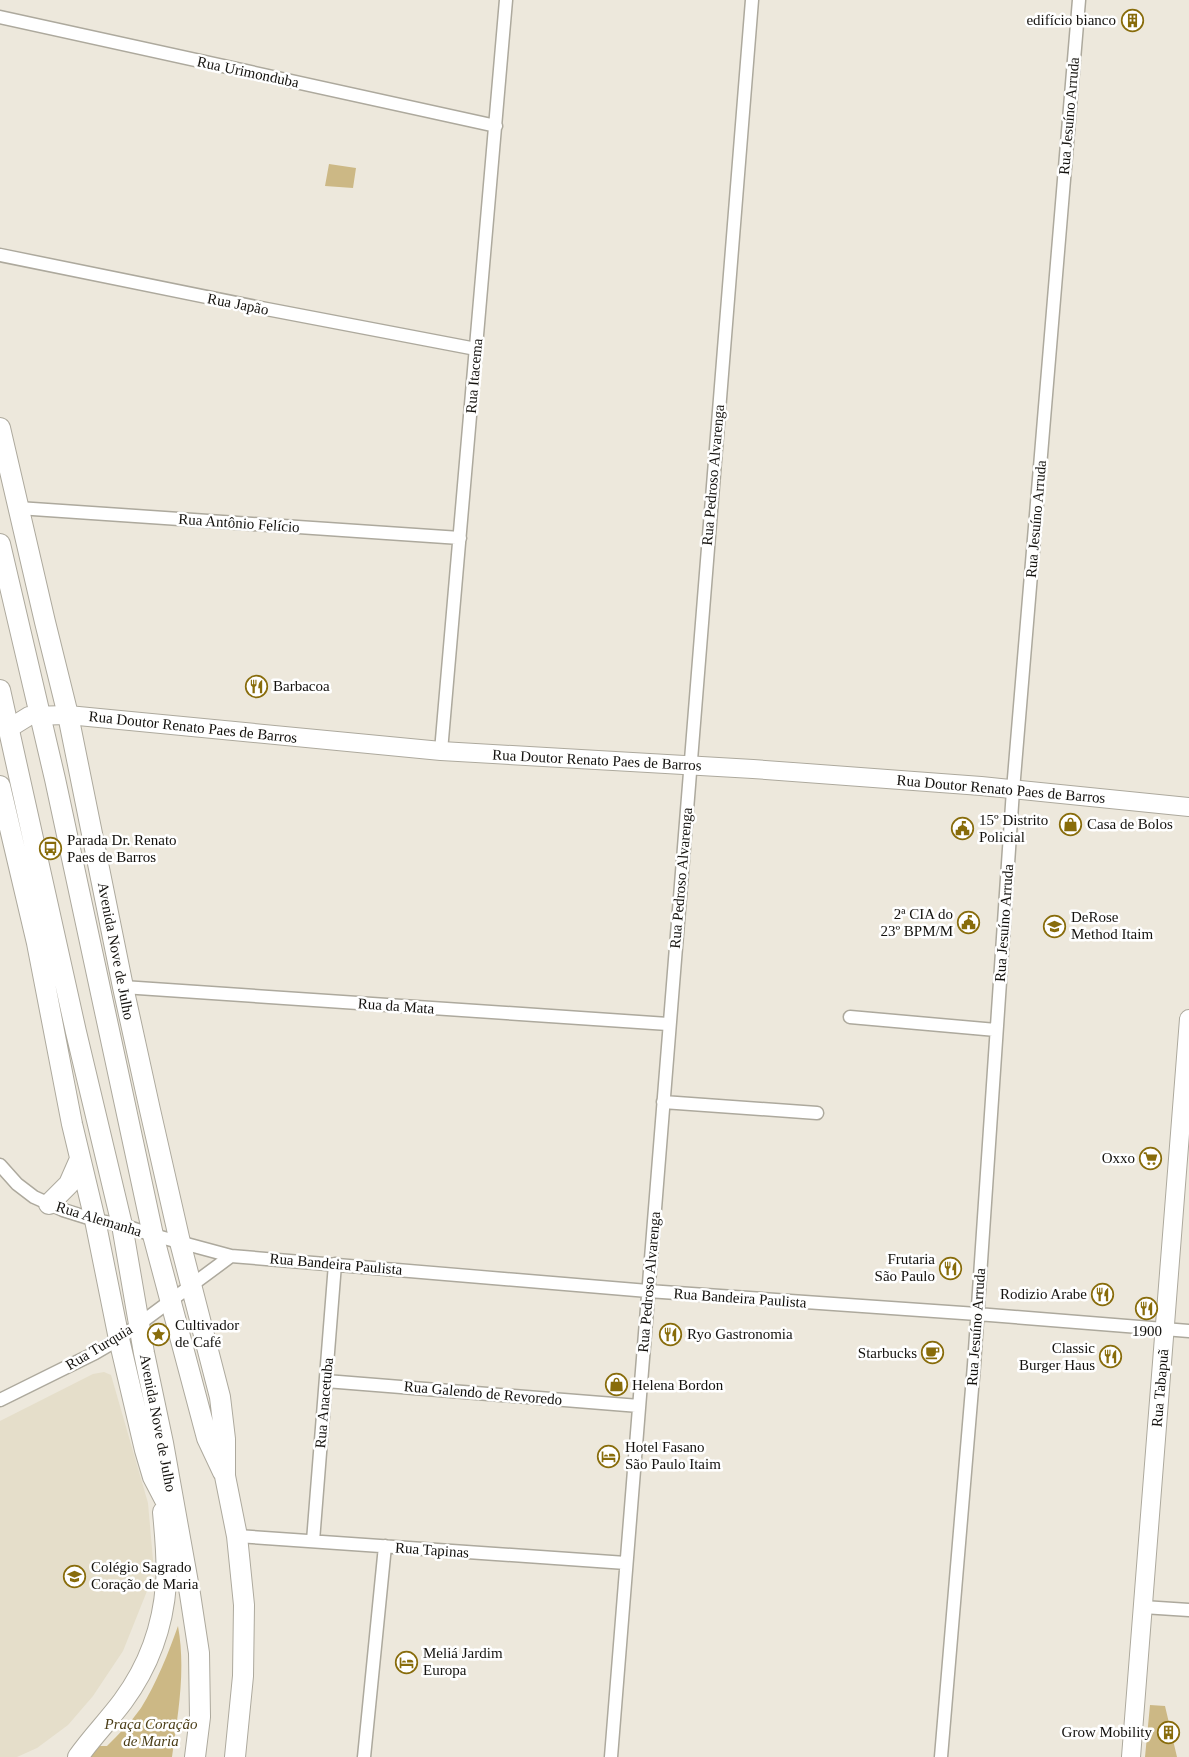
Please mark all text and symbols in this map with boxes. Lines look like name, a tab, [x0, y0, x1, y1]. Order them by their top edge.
building icon: edifício bianco	[1120, 8, 1144, 32]
place label: edifício bianco	[1026, 12, 1116, 28]
street label: Rua Urimonduba	[196, 53, 301, 91]
street label: Rua Jesuíno Arruda	[1056, 56, 1082, 176]
street label: Rua Japão	[206, 290, 270, 318]
street label: Rua Itacema	[463, 337, 485, 414]
street label: Rua Pedroso Alvarenga	[699, 403, 727, 546]
street label: Rua Jesuíno Arruda	[1023, 459, 1049, 579]
street label: Rua Antônio Felício	[178, 511, 300, 535]
restaurant icon: Barbacoa	[245, 674, 269, 698]
place label: Barbacoa	[273, 678, 330, 694]
street label: Rua Doutor Renato Paes de Barros	[88, 708, 298, 746]
street label: Rua Doutor Renato Paes de Barros	[492, 747, 702, 773]
street label: Rua Doutor Renato Paes de Barros	[896, 772, 1106, 806]
street label: Rua Pedroso Alvarenga	[667, 806, 695, 949]
place label: 15º Distrito Policial	[979, 812, 1048, 845]
shop icon: Casa de Bolos	[1059, 812, 1083, 836]
place label: Casa de Bolos	[1087, 816, 1173, 832]
public building icon: 15º Distrito Policial	[951, 817, 975, 841]
place label: Parada Dr. Renato Paes de Barros	[67, 832, 177, 865]
bus stop icon: Parada Dr. Renato Paes de Barros	[39, 837, 63, 861]
street label: Rua Jesuíno Arruda	[992, 863, 1016, 983]
street label: Avenida Nove de Julho	[95, 881, 137, 1021]
place label: 2ª CIA do 23º BPM/M	[880, 906, 953, 939]
place label: DeRose Method Itaim	[1071, 909, 1153, 942]
public building icon: 2ª CIA do 23º BPM/M	[957, 911, 981, 935]
school or university icon: DeRose Method Itaim	[1043, 914, 1067, 938]
street label: Rua da Mata	[357, 995, 435, 1017]
supermarket icon: Oxxo	[1139, 1146, 1163, 1170]
place label: Oxxo	[1102, 1150, 1135, 1166]
street label: Rua Alemanha	[54, 1198, 144, 1240]
street label: Rua Pedroso Alvarenga	[635, 1210, 663, 1353]
street label: Rua Bandeira Paulista	[269, 1250, 403, 1278]
place label: Frutaria São Paulo	[875, 1251, 935, 1284]
restaurant icon: Frutaria São Paulo	[939, 1256, 963, 1280]
street label: Rua Jesuíno Arruda	[964, 1267, 988, 1387]
restaurant icon: Rodizio Arabe	[1091, 1282, 1115, 1306]
street label: Rua Bandeira Paulista	[673, 1285, 807, 1311]
place label: Rodizio Arabe	[1000, 1286, 1087, 1302]
restaurant icon: 1900	[1135, 1296, 1159, 1320]
place label: Cultivador de Café	[175, 1317, 239, 1350]
street label: Rua Turquia	[63, 1321, 135, 1373]
place icon: Cultivador de Café	[147, 1322, 171, 1346]
restaurant icon: Ryo Gastronomia	[659, 1322, 683, 1346]
place label: 1900	[1132, 1323, 1162, 1339]
place label: Ryo Gastronomia	[687, 1326, 793, 1342]
place label: Classic Burger Haus	[1019, 1340, 1095, 1373]
cafe icon: Starbucks	[921, 1341, 945, 1365]
place label: Starbucks	[858, 1345, 917, 1361]
restaurant icon: Classic Burger Haus	[1099, 1345, 1123, 1369]
street label: Rua Tabapuã	[1149, 1348, 1171, 1428]
street label: Avenida Nove de Julho	[137, 1353, 179, 1493]
street label: Rua Anacetuba	[312, 1357, 336, 1449]
shop icon: Helena Bordon	[604, 1373, 628, 1397]
place label: Helena Bordon	[632, 1377, 724, 1393]
street label: Rua Galendo de Revoredo	[403, 1378, 563, 1408]
place label: Hotel Fasano São Paulo Itaim	[625, 1439, 721, 1472]
hotel icon: Hotel Fasano São Paulo Itaim	[597, 1444, 621, 1468]
street label: Rua Tapinas	[394, 1539, 470, 1561]
place label: Colégio Sagrado Coração de Maria	[91, 1559, 199, 1592]
school or university icon: Colégio Sagrado Coração de Maria	[63, 1564, 87, 1588]
place label: Meliá Jardim Europa	[423, 1645, 503, 1678]
hotel icon: Meliá Jardim Europa	[395, 1650, 419, 1674]
park label: Praça Coração de Maria	[104, 1716, 198, 1749]
building icon: Grow Mobility	[1156, 1720, 1180, 1744]
place label: Grow Mobility	[1062, 1724, 1152, 1740]

